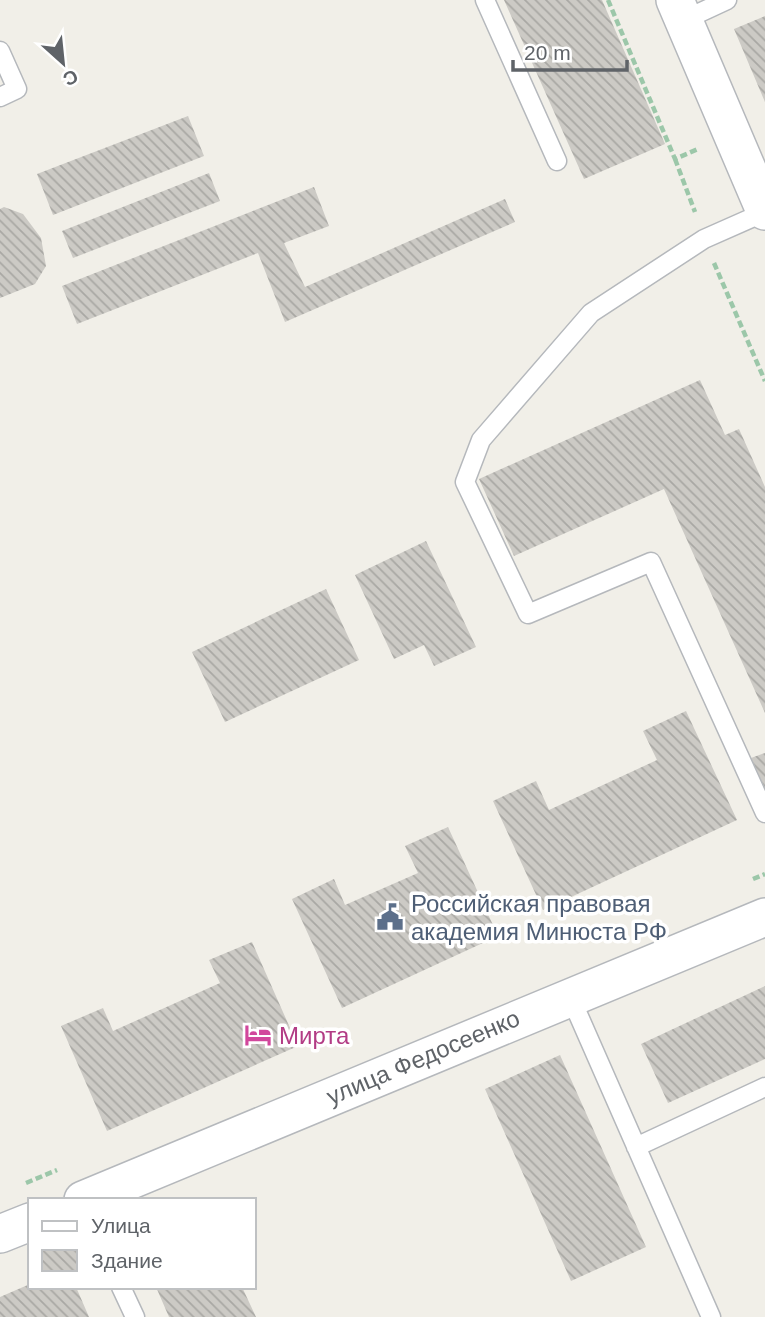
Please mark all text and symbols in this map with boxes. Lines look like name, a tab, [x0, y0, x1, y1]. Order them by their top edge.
north arrow	[28, 28, 98, 98]
scale bar	[513, 28, 627, 72]
text: 20 m	[524, 41, 571, 64]
text: С	[59, 65, 81, 90]
place label: Российская правовая академия Минюста РФ	[411, 890, 667, 945]
public building icon: Российская правовая академия Минюста РФ	[375, 902, 405, 932]
street label: улица Федосеенко	[322, 1004, 524, 1110]
hotel icon: Мирта	[243, 1020, 273, 1050]
place label: Мирта	[279, 1022, 350, 1049]
legend	[28, 1198, 256, 1289]
text: Улица	[91, 1214, 151, 1237]
text: Здание	[91, 1249, 163, 1272]

